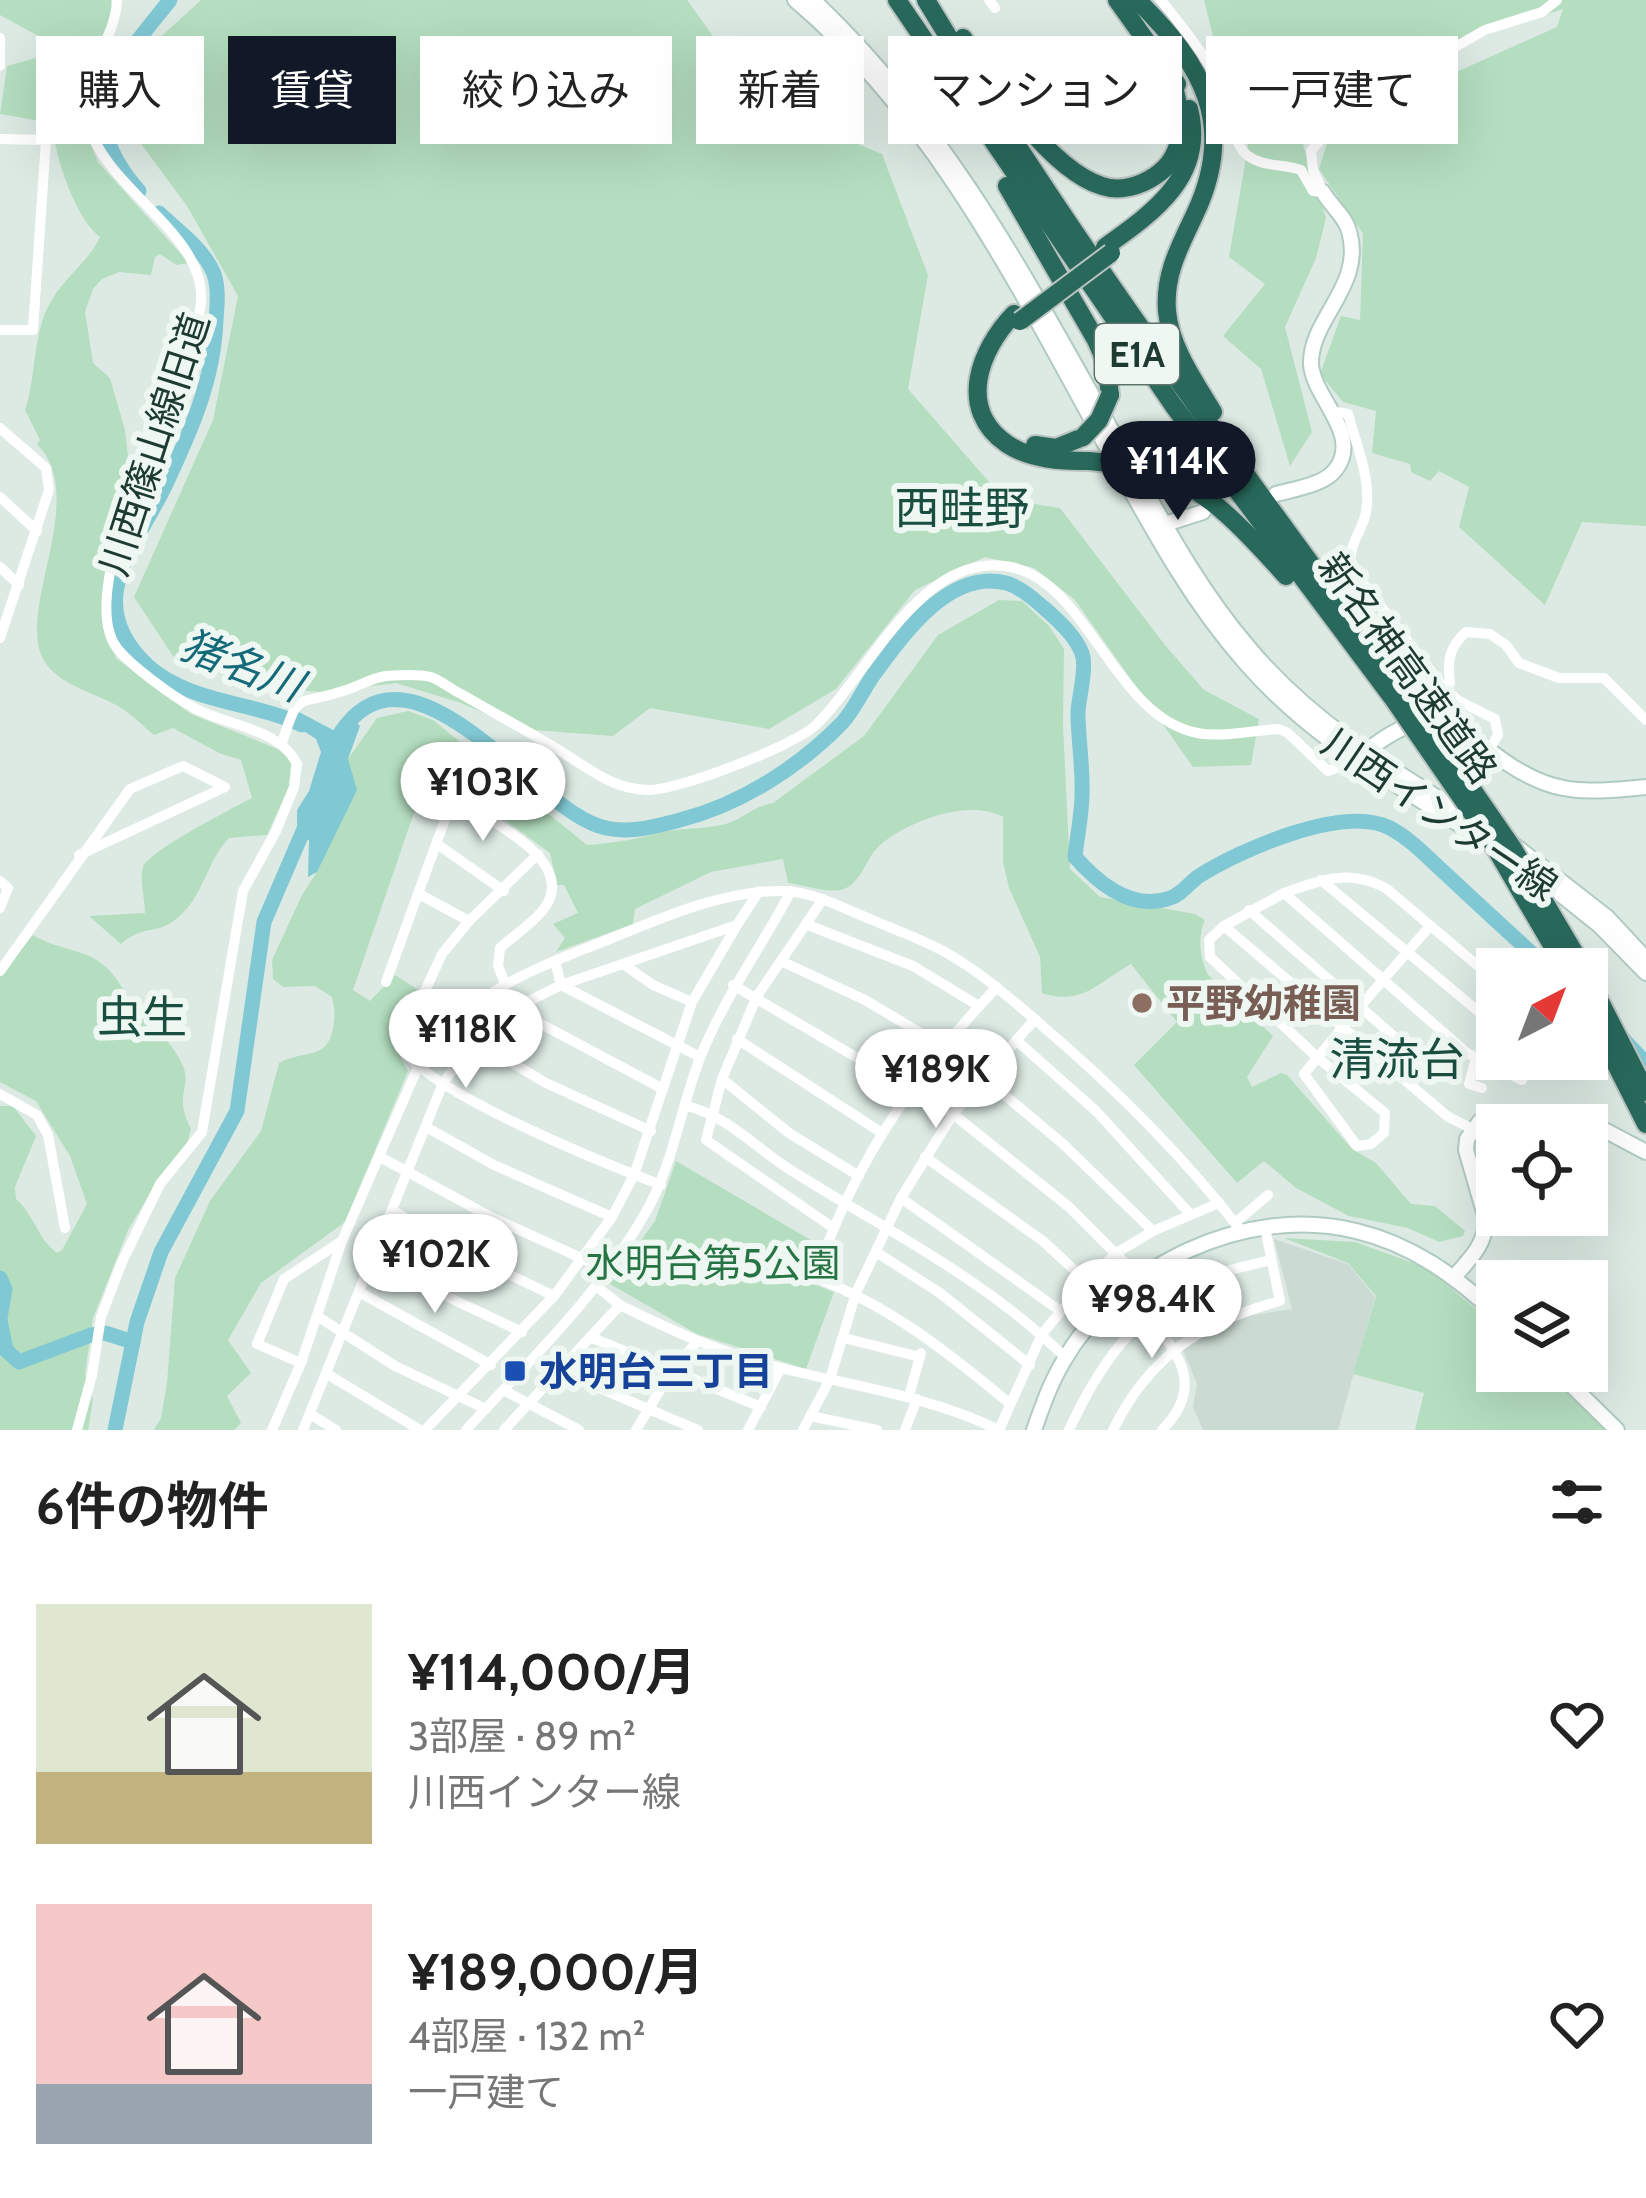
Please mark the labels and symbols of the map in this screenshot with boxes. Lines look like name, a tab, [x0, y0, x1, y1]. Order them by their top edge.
street label: 川西篠山線旧道	[89, 307, 219, 581]
road number: E1A	[1095, 324, 1179, 384]
pin: ¥114K	[1094, 421, 1262, 523]
district label: 西畦野	[894, 481, 1030, 535]
street label: 新名神高速道路	[1308, 543, 1508, 793]
water label: 猪名川	[174, 618, 314, 713]
street label: 川西インター線	[1313, 718, 1567, 910]
pin: ¥103K	[399, 742, 567, 844]
north arrow	[1476, 948, 1608, 1080]
place label: 平野幼稚園	[1166, 979, 1361, 1027]
pin: ¥118K	[382, 989, 550, 1091]
district label: 虫生	[97, 990, 187, 1044]
marker: 平野幼稚園	[1129, 990, 1155, 1016]
pin: ¥189K	[852, 1029, 1020, 1131]
district label: 清流台	[1329, 1032, 1465, 1086]
pin: ¥102K	[351, 1214, 519, 1316]
park label: 水明台第5公園	[585, 1239, 841, 1287]
pin: ¥98.4K	[1054, 1259, 1250, 1361]
place label: 水明台三丁目	[539, 1347, 773, 1395]
marker: 水明台三丁目	[502, 1358, 528, 1384]

